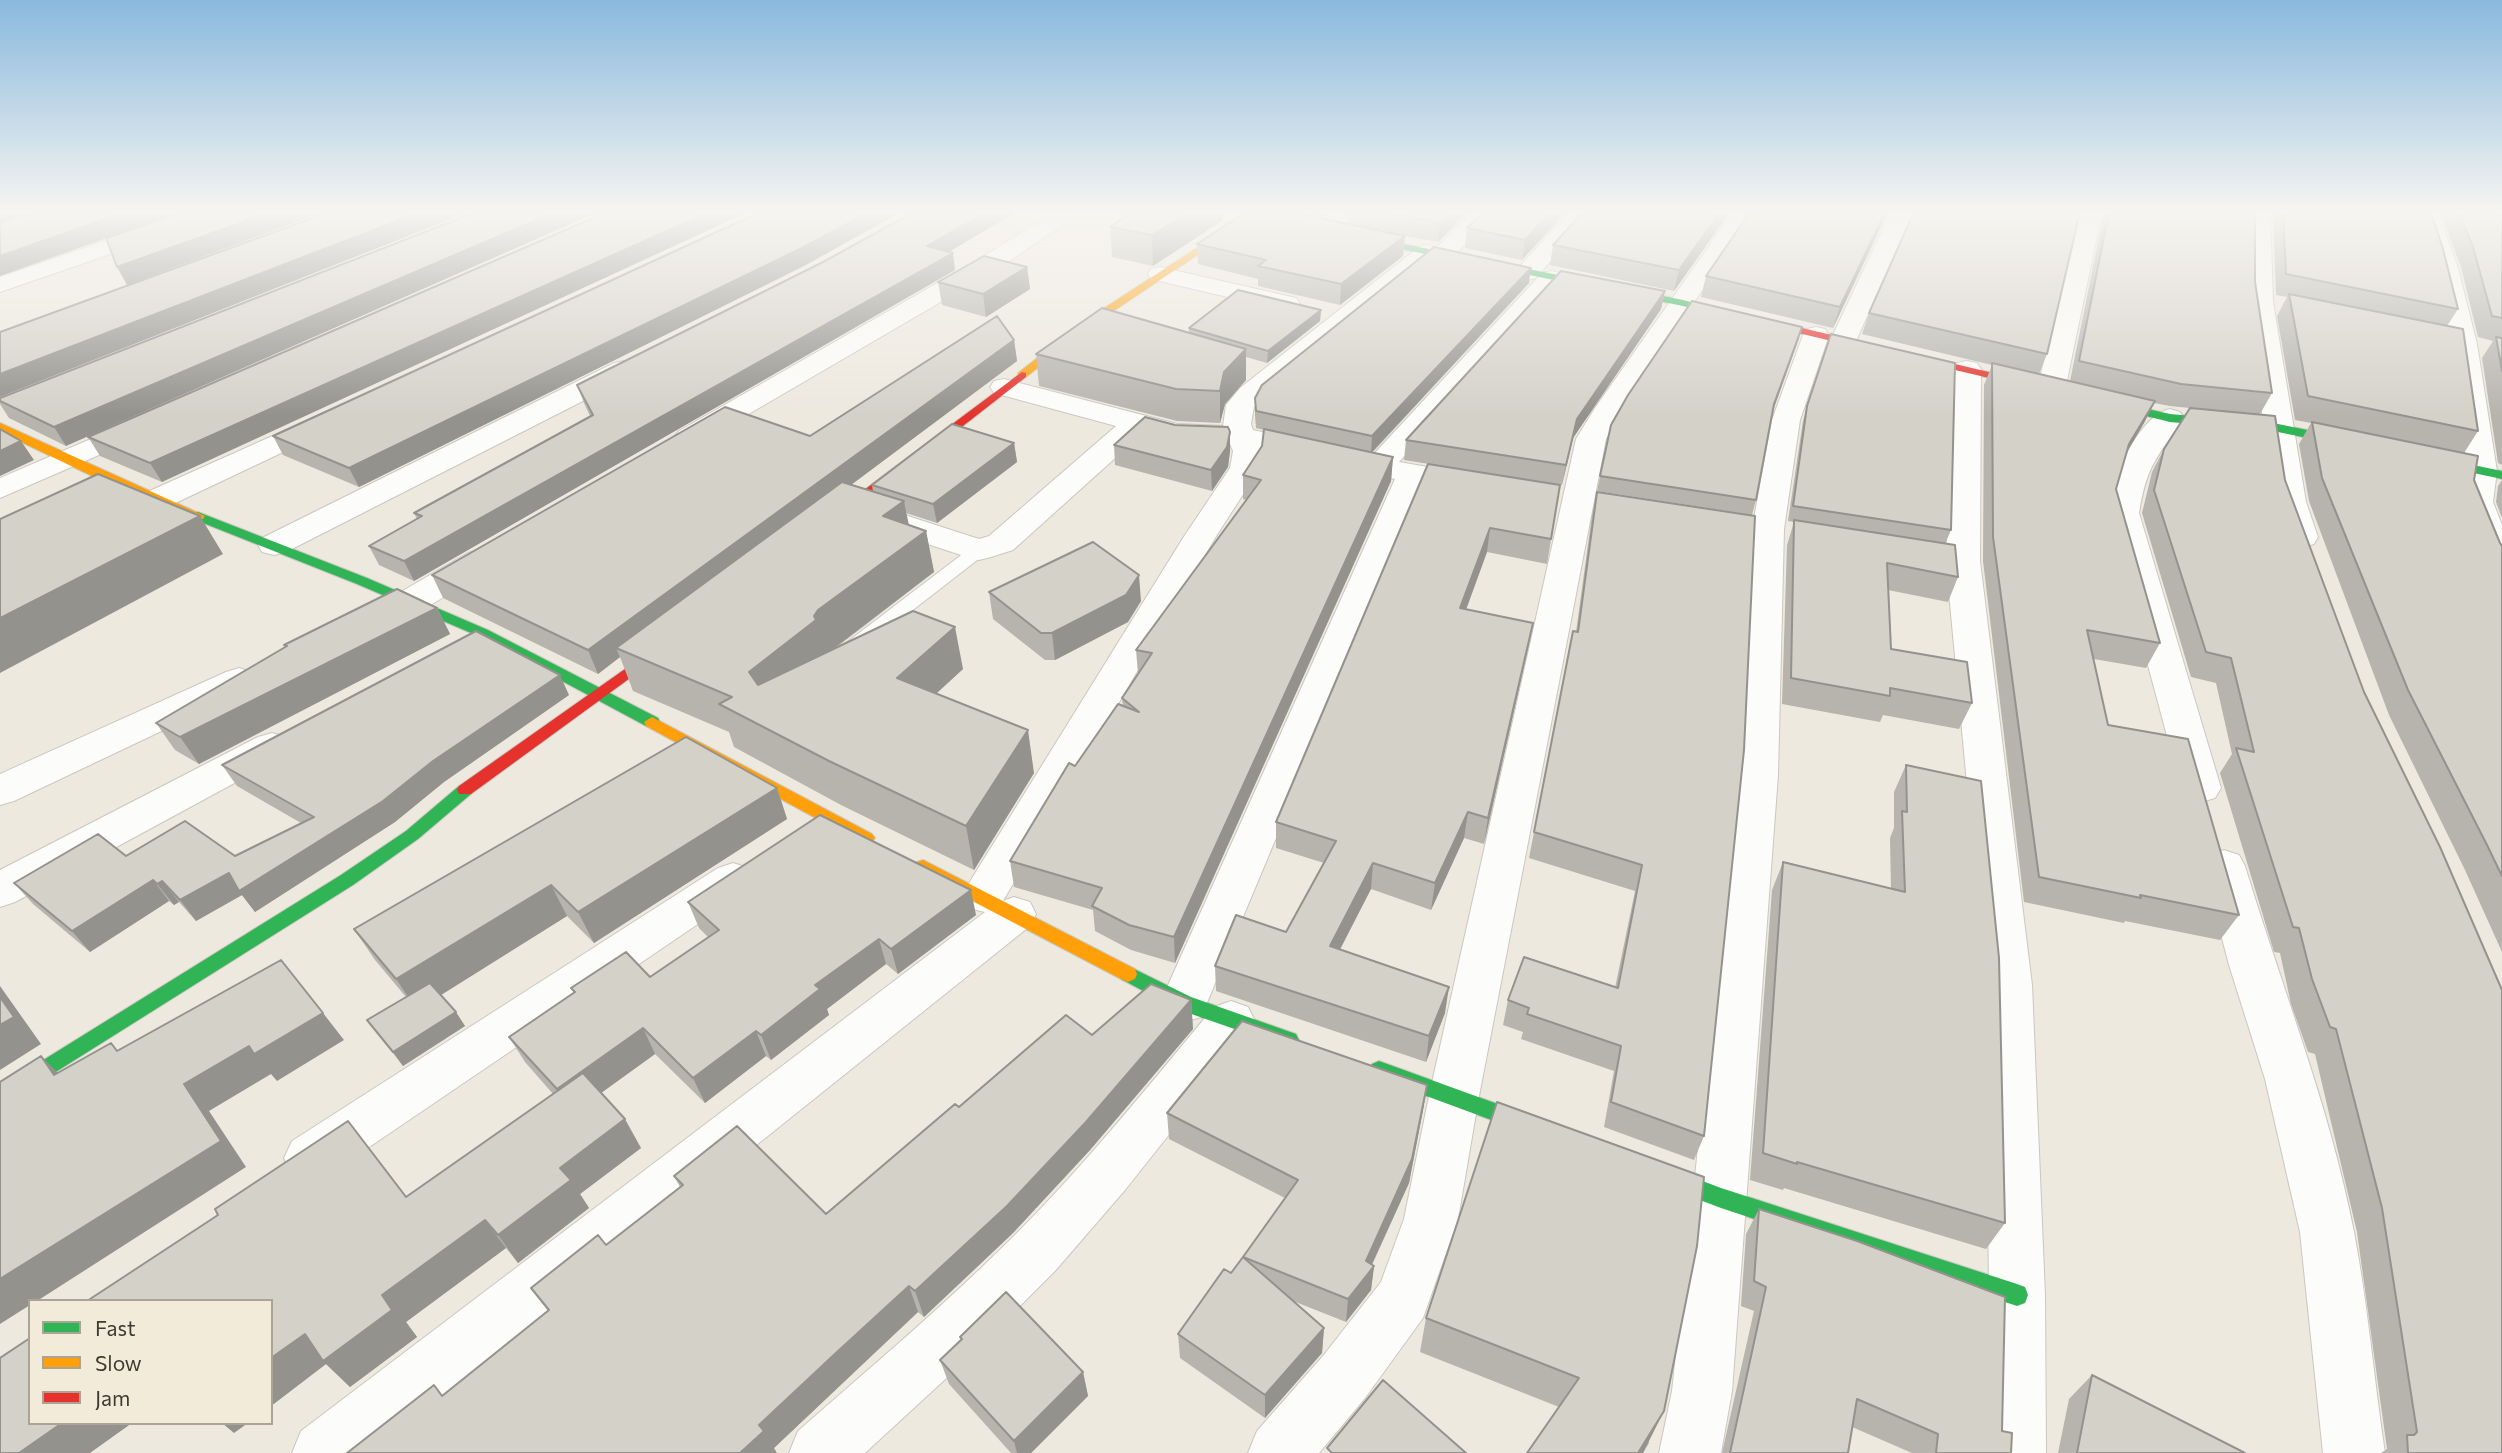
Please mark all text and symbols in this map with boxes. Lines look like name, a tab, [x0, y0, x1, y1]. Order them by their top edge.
legend	[28, 1299, 273, 1425]
text: Fast	[95, 1315, 136, 1340]
text: Slow	[95, 1350, 142, 1375]
text: Jam	[95, 1385, 130, 1410]

